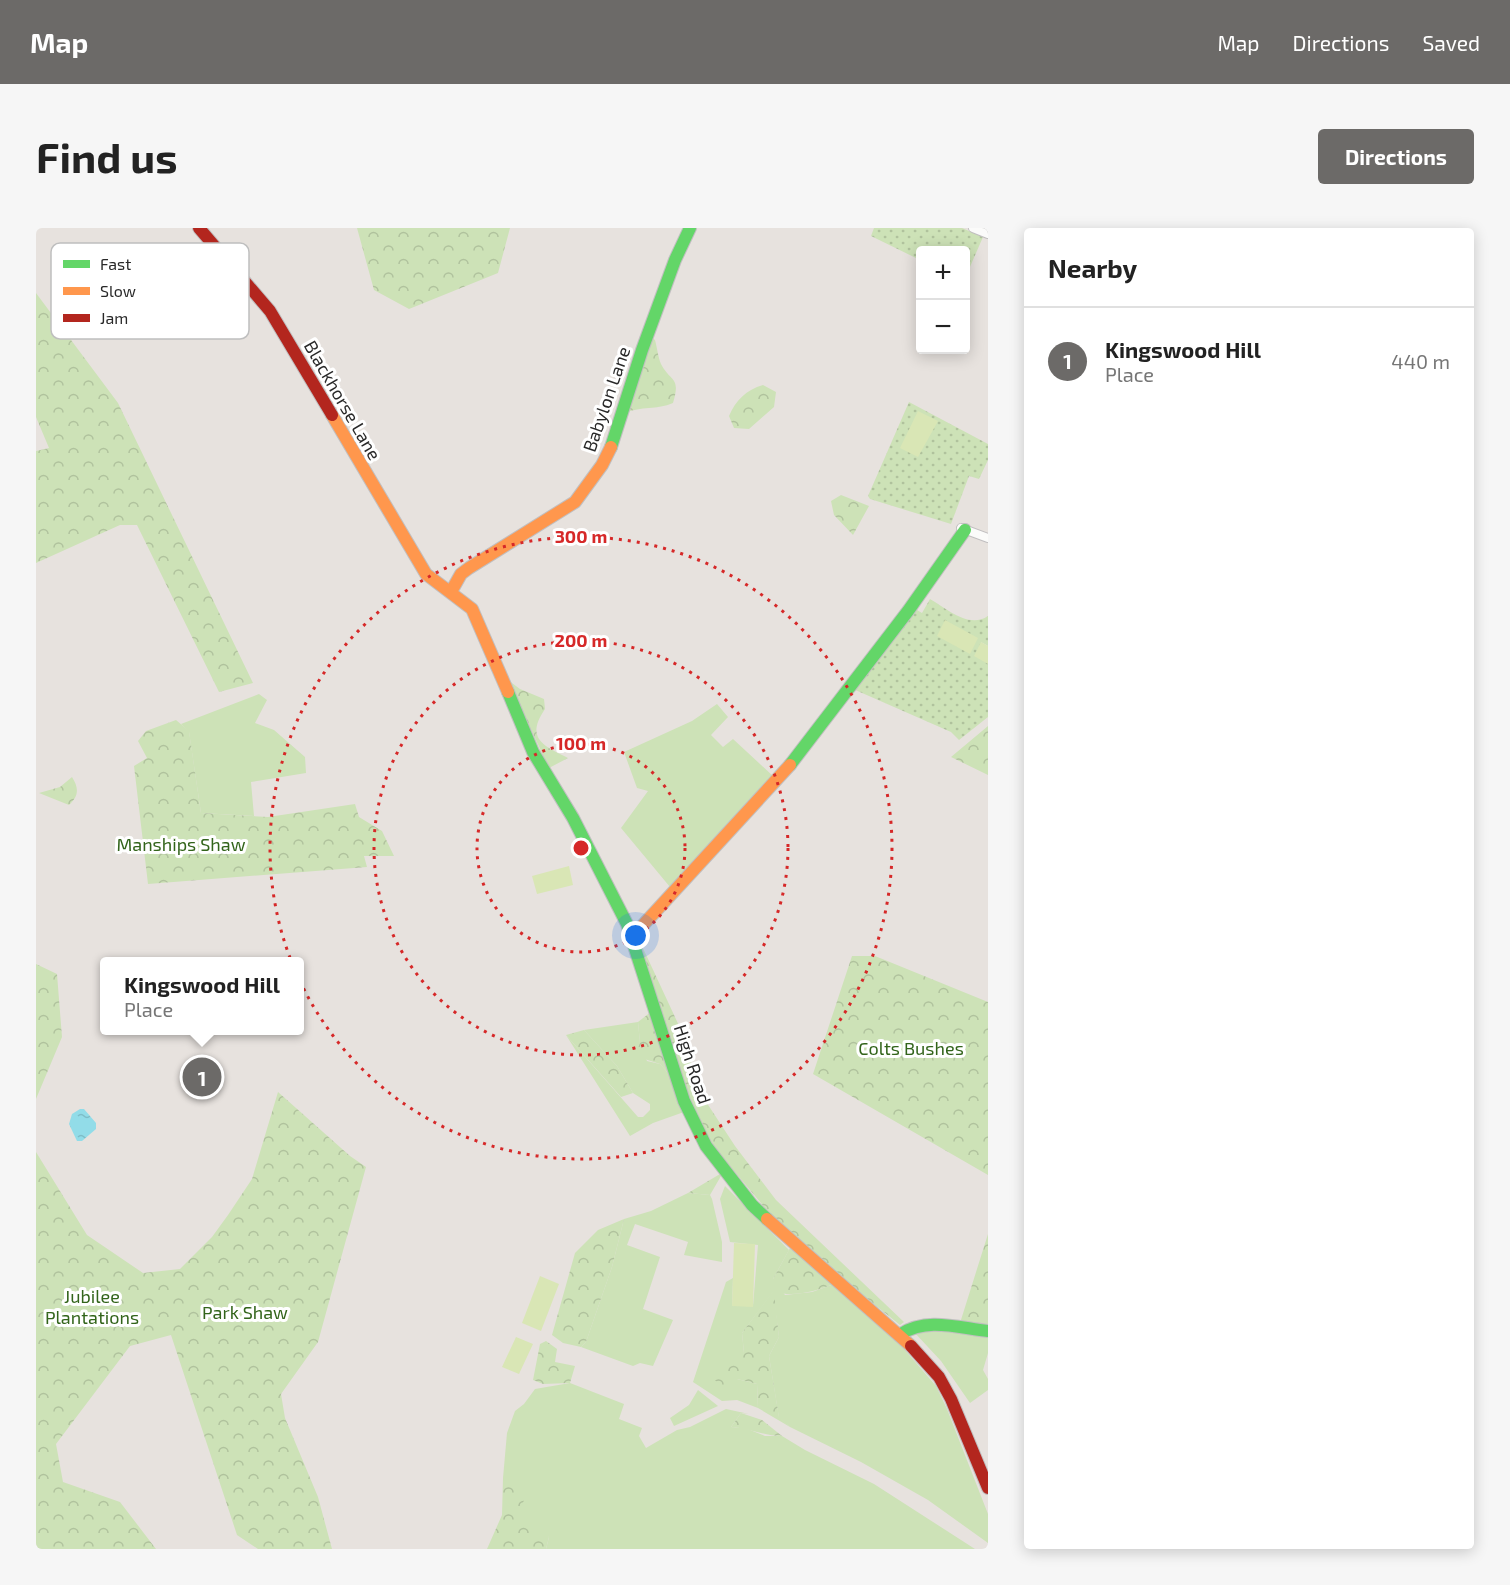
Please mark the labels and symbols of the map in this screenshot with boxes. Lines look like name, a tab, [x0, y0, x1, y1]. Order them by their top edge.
legend	[51, 243, 249, 339]
text: Fast	[100, 254, 131, 273]
text: Slow	[100, 281, 136, 300]
text: Jam	[100, 308, 128, 327]
street label: Blackhorse Lane	[300, 336, 386, 464]
street label: Babylon Lane	[578, 343, 634, 455]
text: 300 m	[555, 525, 607, 547]
text: 200 m	[555, 629, 607, 651]
text: 100 m	[556, 732, 606, 754]
park label: Manships Shaw	[116, 833, 246, 855]
centre of rings	[571, 838, 591, 858]
your location	[621, 921, 650, 950]
street label: High Road	[670, 1021, 716, 1107]
park label: Colts Bushes	[858, 1037, 964, 1059]
pin: 1	[182, 1054, 222, 1100]
park label: Jubilee Plantations	[45, 1285, 139, 1328]
park label: Park Shaw	[202, 1301, 288, 1323]

